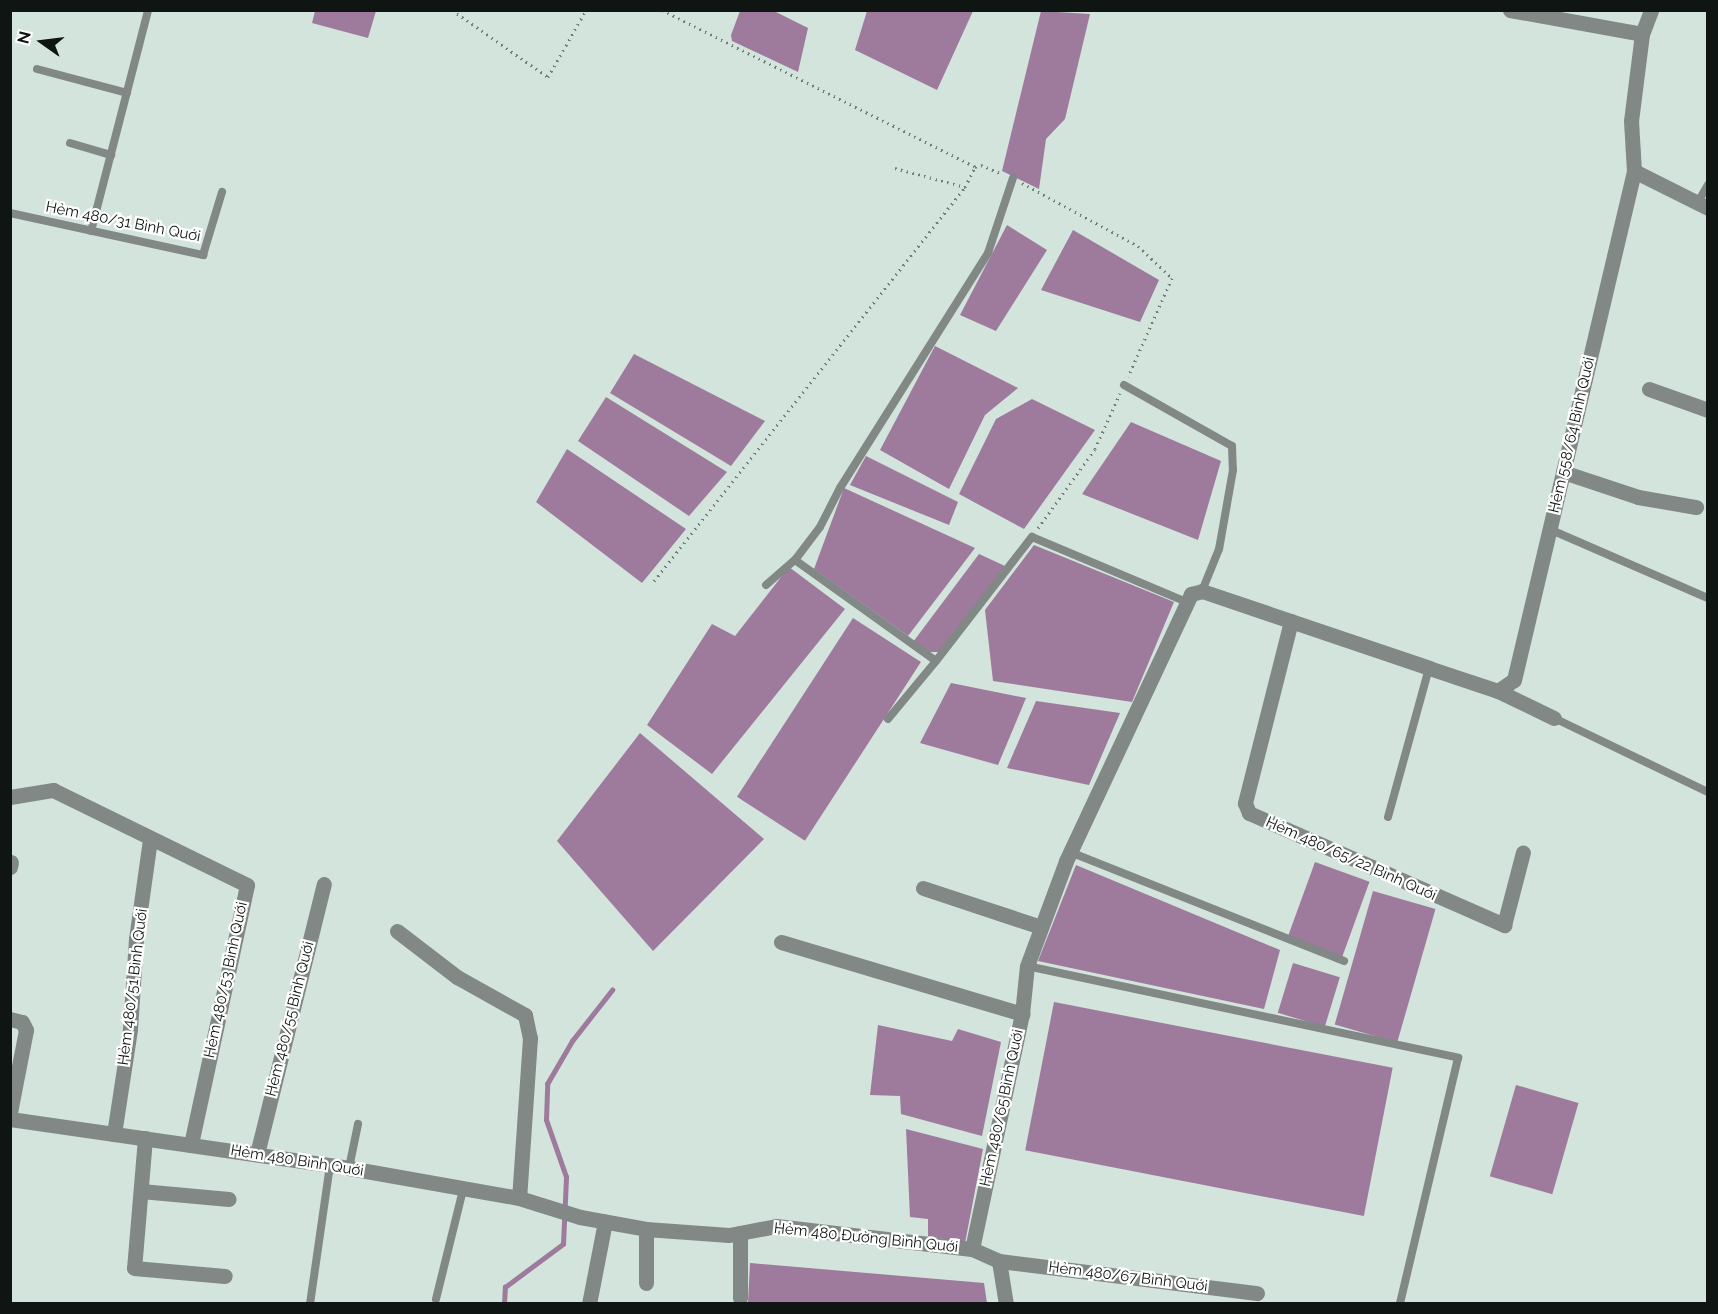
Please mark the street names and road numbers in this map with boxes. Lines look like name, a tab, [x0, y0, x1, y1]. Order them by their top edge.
street label: Hẻm 480/31 Bình Quới	[44, 198, 202, 246]
street label: Hẻm 558/64 Bình Quới	[1545, 355, 1599, 515]
street label: Hẻm 480/65/22 Bình Quới	[1263, 813, 1439, 905]
street label: Hẻm 480/53 Bình Quới	[201, 900, 251, 1060]
street label: Hẻm 480/51 Bình Quới	[114, 908, 152, 1066]
street label: Hẻm 480/55 Bình Quới	[262, 940, 318, 1098]
street label: Hẻm 480/65 Bình Quới	[977, 1028, 1027, 1188]
street label: Hẻm 480 Bình Quới	[229, 1142, 365, 1180]
street label: Hẻm 480 Đường Bình Quới	[773, 1219, 959, 1257]
street label: Hẻm 480/67 Bình Quới	[1047, 1258, 1209, 1296]

